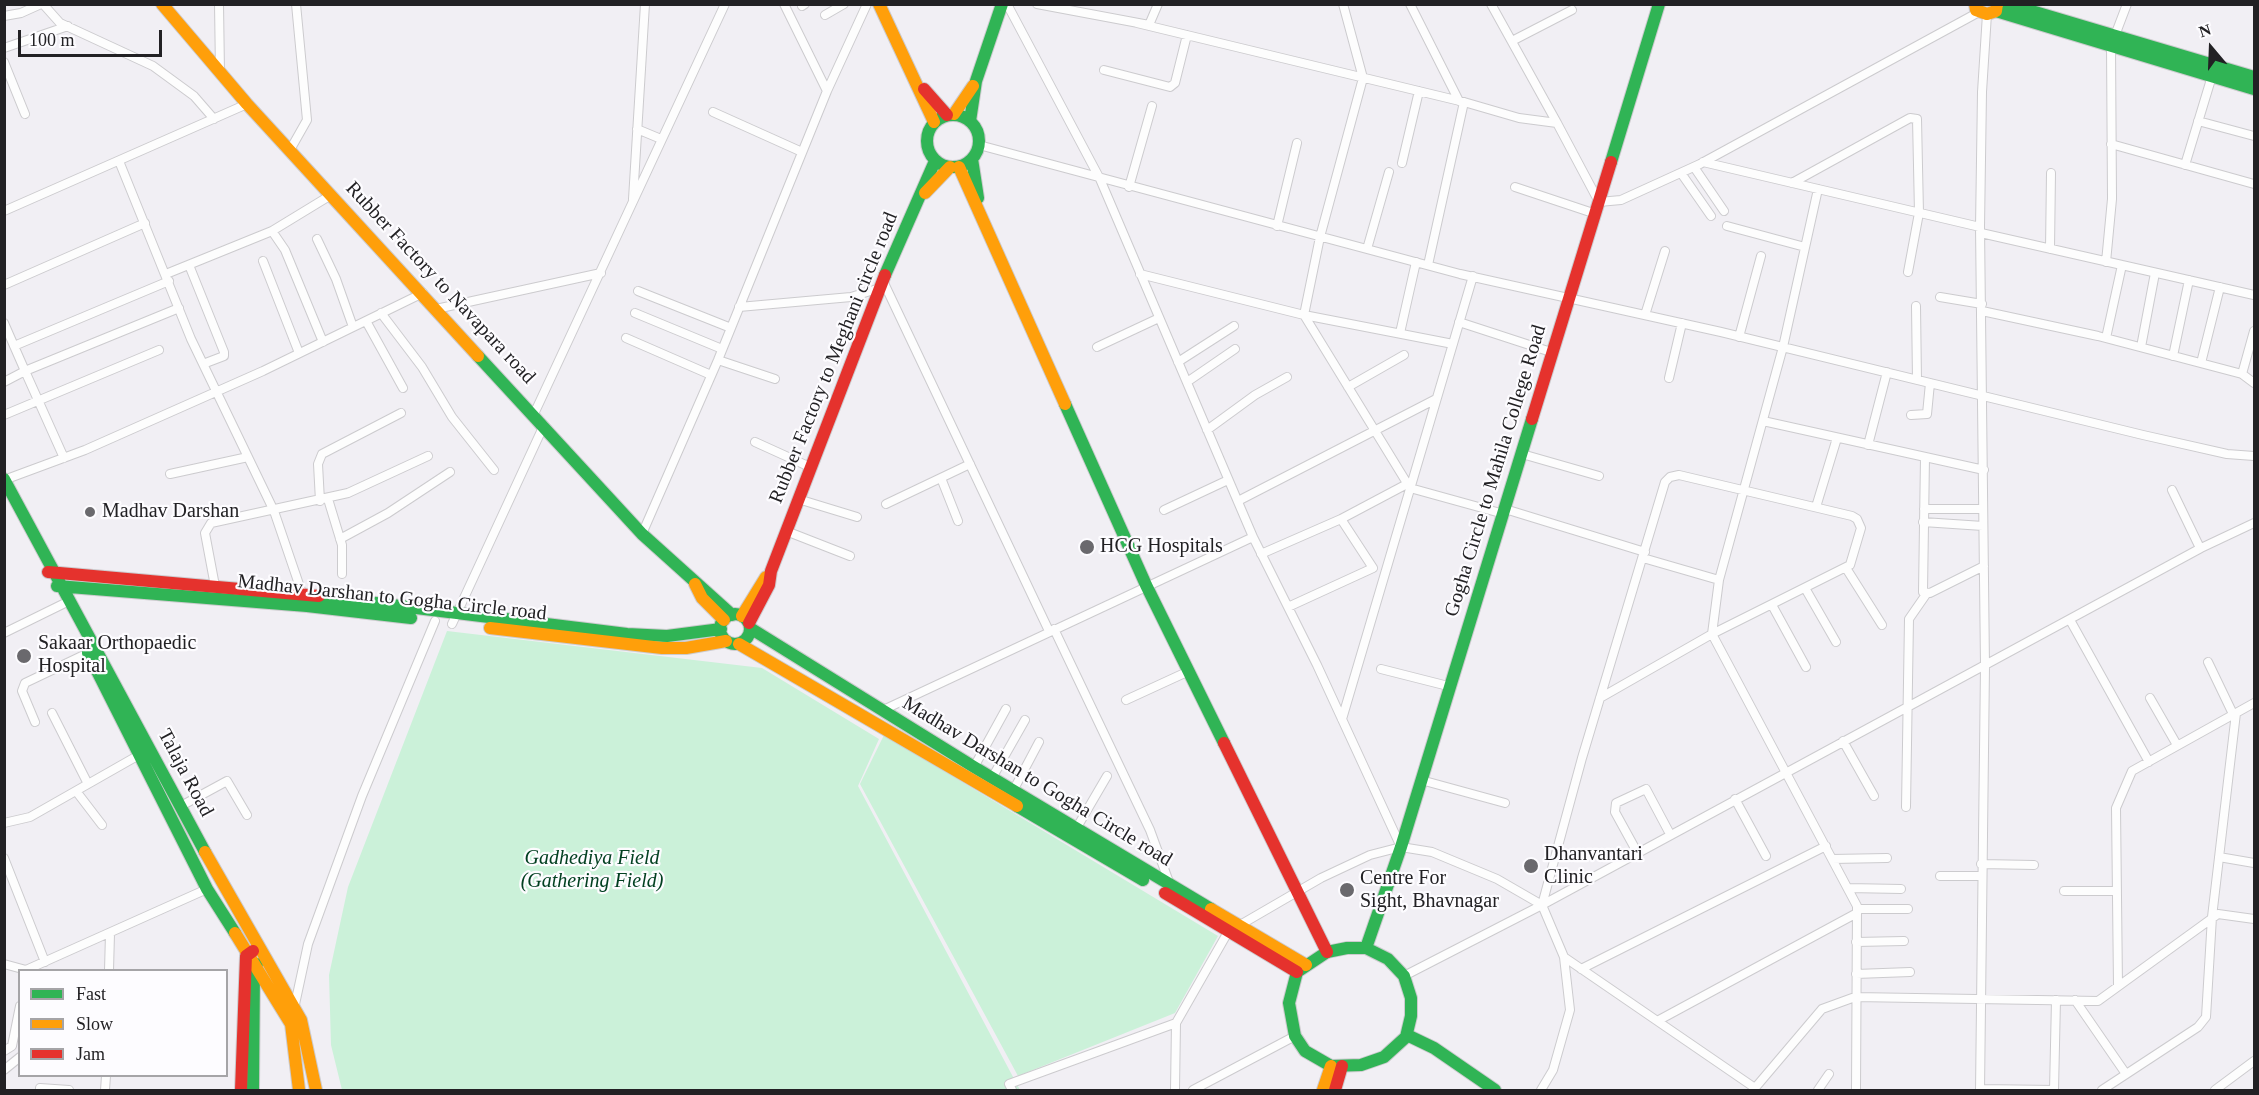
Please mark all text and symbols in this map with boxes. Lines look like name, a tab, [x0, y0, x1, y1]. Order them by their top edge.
scale bar	[21, 18, 165, 56]
north arrow	[2181, 18, 2241, 78]
text: N	[2197, 21, 2213, 40]
text: 100 m	[29, 30, 75, 50]
street label: Rubber Factory to Navapara road	[340, 177, 540, 389]
street label: Rubber Factory to Meghani circle road	[765, 209, 903, 507]
street label: Gogha Circle to Mahila College Road	[1440, 322, 1552, 620]
place label: Madhav Darshan	[102, 500, 239, 524]
marker: Madhav Darshan	[83, 505, 97, 519]
place label: HCG Hospitals	[1100, 535, 1223, 559]
marker: HCG Hospitals	[1078, 538, 1096, 556]
street label: Madhav Darshan to Gogha Circle road	[236, 570, 548, 626]
place label: Sakaar Orthopaedic Hospital	[38, 632, 196, 679]
marker: Sakaar Orthopaedic Hospital	[15, 647, 33, 665]
street label: Madhav Darshan to Gogha Circle road	[898, 692, 1176, 872]
street label: Talaja Road	[152, 725, 218, 821]
place label: Dhanvantari Clinic	[1544, 843, 1643, 890]
park label: Gadhediya Field (Gathering Field)	[521, 847, 663, 894]
marker: Dhanvantari Clinic	[1522, 857, 1540, 875]
place label: Centre For Sight, Bhavnagar	[1360, 867, 1499, 914]
marker: Centre For Sight, Bhavnagar	[1338, 881, 1356, 899]
legend	[18, 969, 228, 1077]
text: Fast	[76, 984, 106, 1004]
text: Slow	[76, 1014, 113, 1034]
text: Jam	[76, 1044, 105, 1064]

